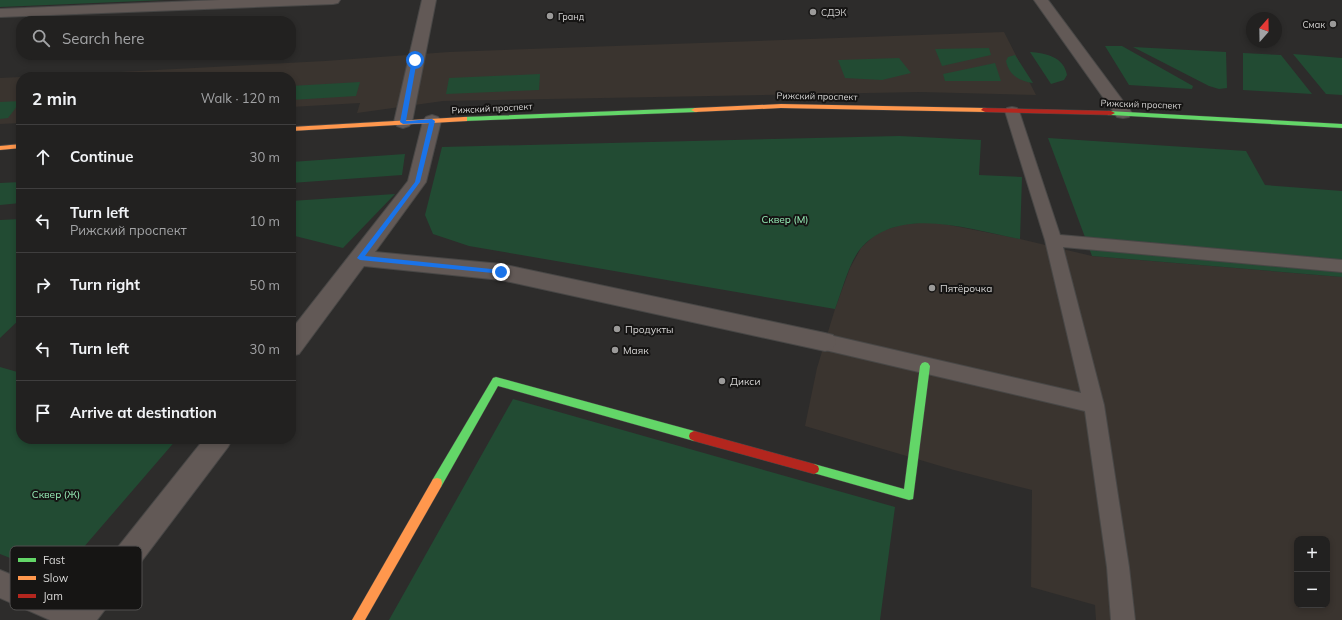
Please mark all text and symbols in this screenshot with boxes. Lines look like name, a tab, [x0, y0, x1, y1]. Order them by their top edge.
marker: СДЭК	[808, 7, 818, 17]
place label: СДЭК	[821, 7, 847, 18]
marker: Гранд	[545, 11, 555, 21]
place label: Гранд	[558, 11, 585, 22]
north arrow	[1246, 12, 1282, 48]
search box	[16, 16, 296, 60]
place label: Смак	[1302, 19, 1325, 30]
marker: Смак	[1328, 19, 1338, 29]
icon: search	[30, 27, 52, 49]
text: Search here	[62, 29, 144, 48]
route start	[406, 51, 424, 69]
text: 2 min	[32, 88, 77, 109]
text: Walk · 120 m	[201, 90, 280, 106]
street label: Рижский проспект	[777, 90, 858, 102]
street label: Рижский проспект	[1100, 97, 1182, 111]
street label: Рижский проспект	[451, 100, 534, 116]
icon: ahead	[32, 146, 54, 168]
text: Continue	[70, 147, 133, 166]
text: 30 m	[250, 149, 280, 165]
text: Turn left	[70, 203, 129, 222]
icon: left	[32, 210, 54, 232]
text: 10 m	[250, 213, 280, 229]
park label: Сквер (М)	[762, 213, 809, 226]
text: Рижский проспект	[70, 222, 187, 238]
route end	[492, 263, 510, 281]
icon: right	[32, 274, 54, 296]
text: Turn right	[70, 275, 140, 294]
text: 50 m	[250, 277, 280, 293]
place label: Пятёрочка	[940, 282, 992, 295]
marker: Пятёрочка	[927, 283, 937, 293]
place label: Продукты	[625, 323, 673, 336]
marker: Продукты	[612, 324, 622, 334]
icon: left	[32, 338, 54, 360]
text: Turn left	[70, 339, 129, 358]
text: 30 m	[250, 341, 280, 357]
place label: Маяк	[623, 344, 649, 357]
marker: Маяк	[610, 345, 620, 355]
place label: Дикси	[730, 375, 760, 388]
marker: Дикси	[717, 376, 727, 386]
icon: arrive	[32, 402, 54, 424]
text: Arrive at destination	[70, 403, 217, 422]
park label: Сквер (Ж)	[32, 488, 80, 501]
map controls	[1294, 536, 1330, 608]
button: +	[1294, 536, 1330, 572]
legend	[10, 546, 142, 610]
text: Fast	[43, 553, 65, 567]
text: Slow	[43, 571, 69, 585]
button: −	[1294, 572, 1330, 608]
text: Jam	[43, 589, 63, 603]

